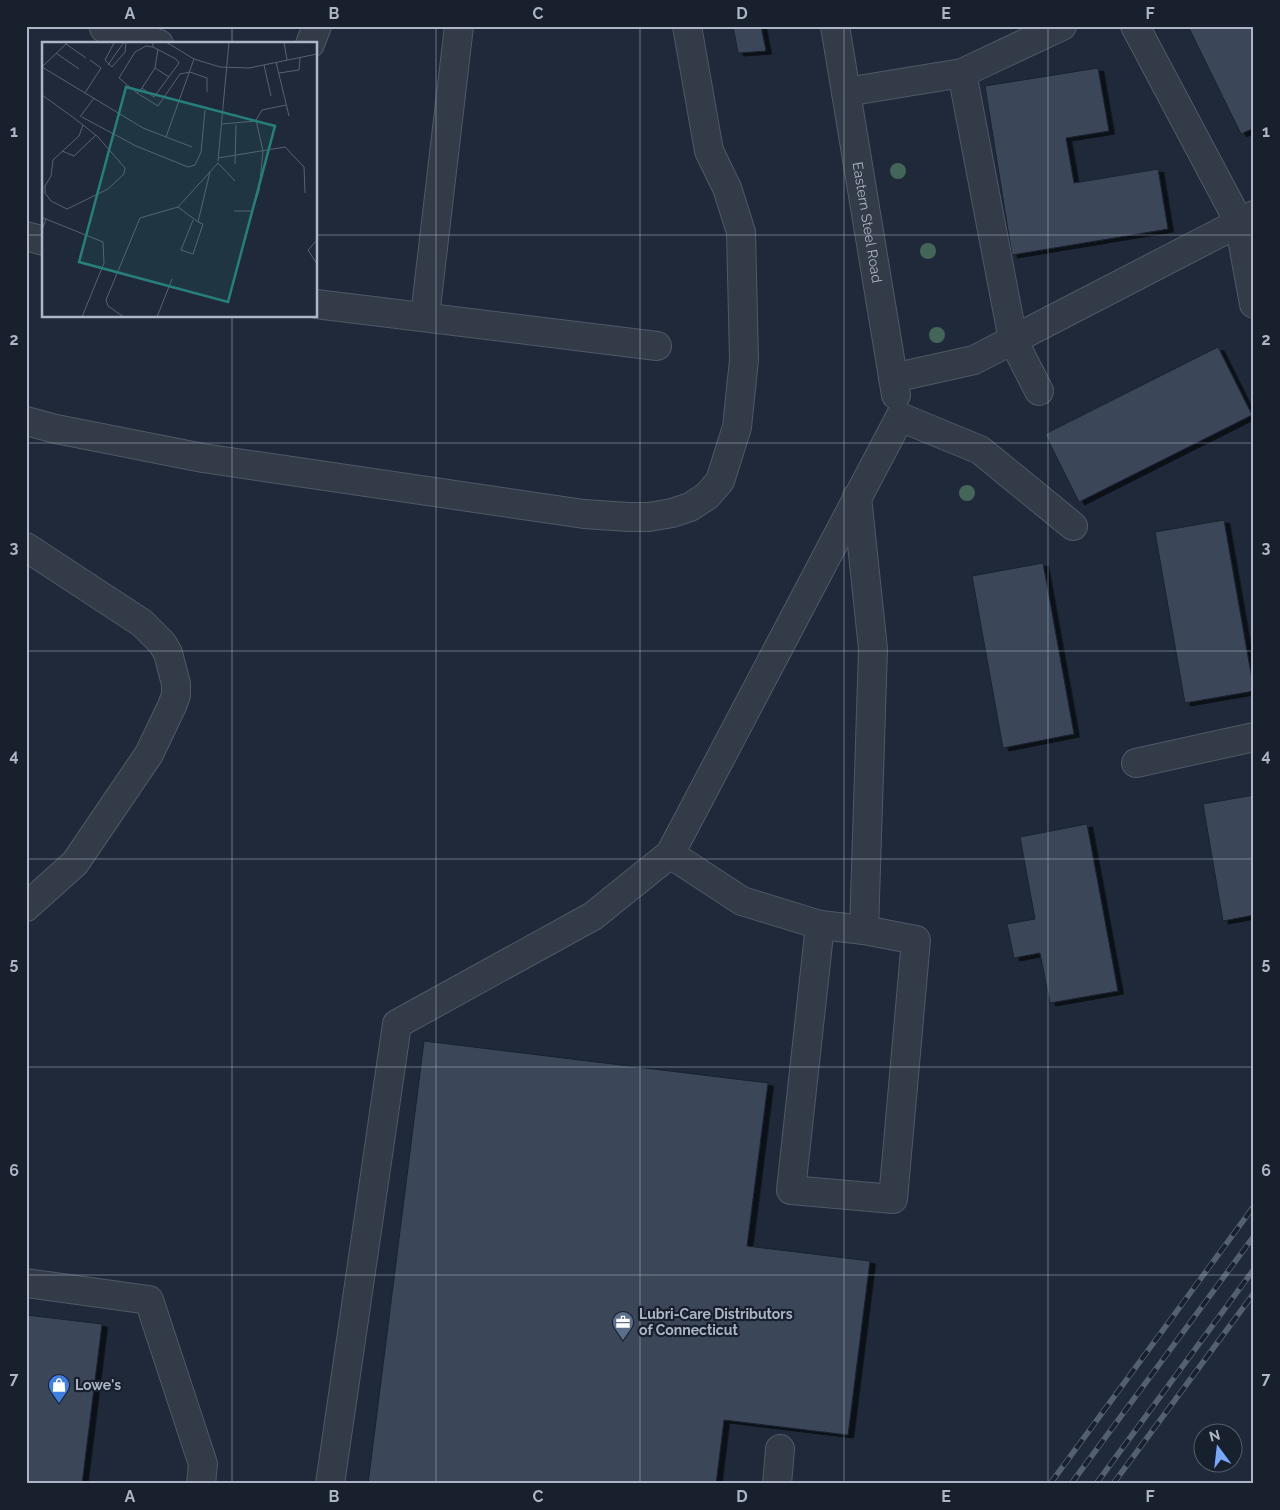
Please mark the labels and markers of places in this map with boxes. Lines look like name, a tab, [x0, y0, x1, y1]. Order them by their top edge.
place label: Lubri-Care Distributors of Connecticut	[639, 1306, 793, 1338]
office icon: Lubri-Care Distributors of Connecticut	[611, 1310, 635, 1341]
shop icon: Lowe's	[47, 1373, 71, 1404]
place label: Lowe's	[75, 1377, 121, 1393]

